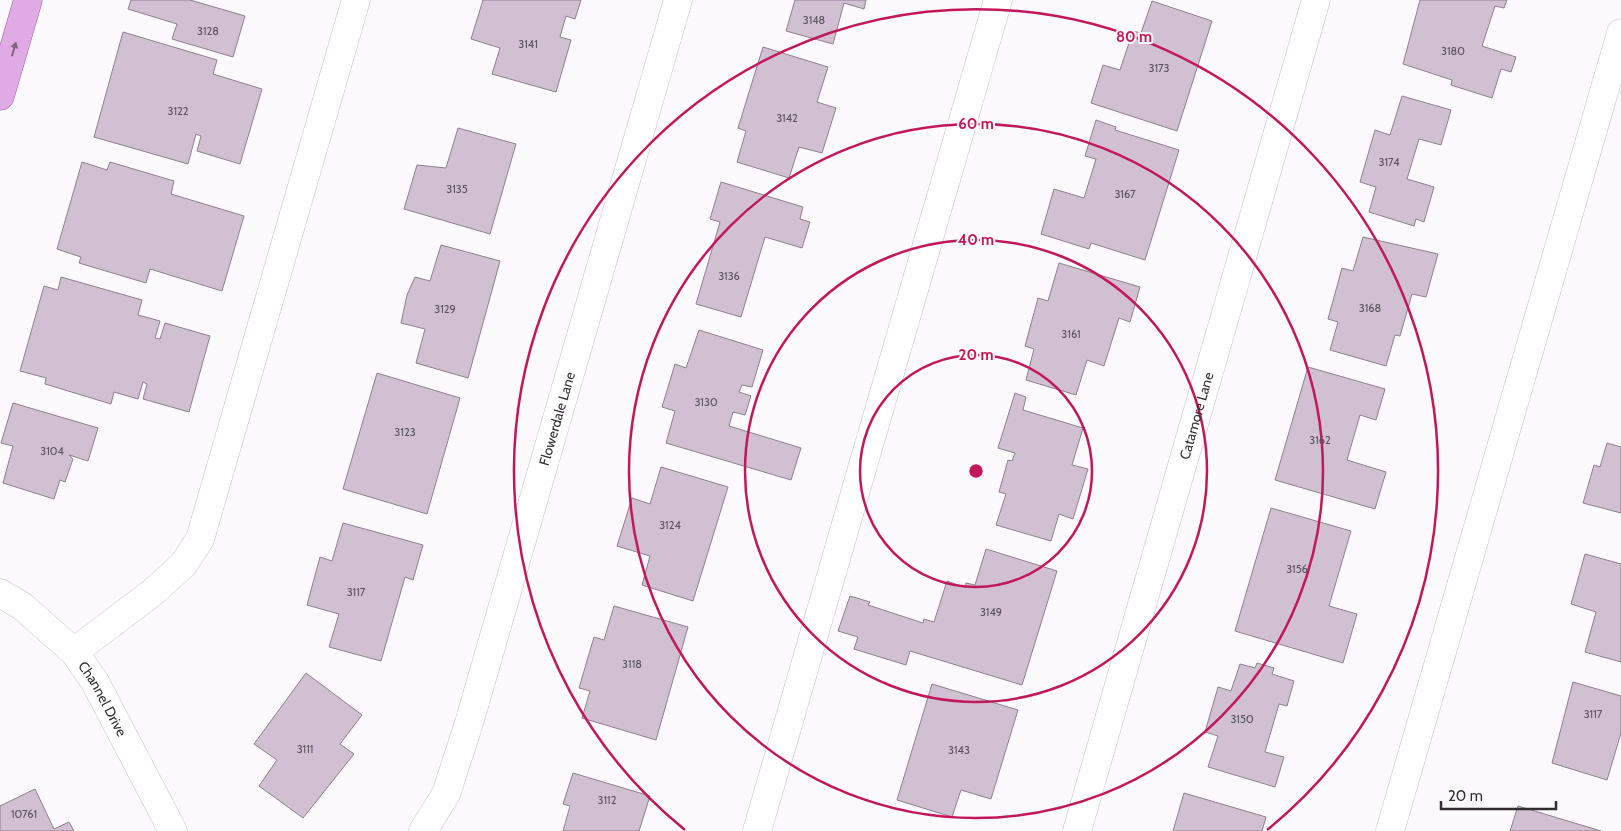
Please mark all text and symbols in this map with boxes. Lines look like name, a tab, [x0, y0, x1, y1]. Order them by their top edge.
house number: 3148	[803, 13, 825, 27]
house number: 3128	[197, 24, 219, 38]
text: 80 m	[1116, 28, 1152, 46]
house number: 3141	[518, 37, 538, 51]
one-way arrow	[10, 42, 18, 57]
house number: 3180	[1441, 44, 1465, 58]
house number: 3173	[1148, 61, 1170, 75]
house number: 3122	[167, 104, 189, 118]
house number: 3142	[776, 111, 798, 125]
text: 60 m	[958, 115, 994, 133]
house number: 3174	[1378, 155, 1400, 169]
house number: 3135	[446, 182, 468, 196]
house number: 3167	[1114, 187, 1136, 201]
text: 40 m	[958, 231, 994, 249]
house number: 3136	[718, 269, 740, 283]
house number: 3168	[1359, 301, 1381, 315]
house number: 3129	[434, 302, 456, 316]
house number: 3161	[1061, 327, 1081, 341]
text: 20 m	[959, 346, 993, 364]
street label: Flowerdale Lane	[535, 370, 579, 468]
street label: Catamore Lane	[1175, 370, 1217, 462]
house number: 3130	[694, 395, 718, 409]
house number: 3123	[394, 425, 416, 439]
house number: 3162	[1309, 433, 1331, 447]
house number: 3104	[40, 444, 64, 458]
centre of rings	[967, 462, 985, 480]
house number: 3124	[659, 518, 681, 532]
house number: 3156	[1286, 562, 1308, 576]
house number: 3117	[347, 585, 366, 599]
house number: 3149	[980, 605, 1002, 619]
house number: 3118	[622, 657, 642, 671]
street label: Channel Drive	[74, 658, 131, 740]
house number: 3117	[1584, 707, 1603, 721]
house number: 3150	[1230, 712, 1254, 726]
house number: 3111	[297, 742, 313, 756]
house number: 3143	[948, 743, 970, 757]
scale bar	[1441, 778, 1556, 810]
text: 20 m	[1448, 787, 1483, 805]
house number: 3112	[598, 793, 617, 807]
house number: 10761	[11, 807, 37, 821]

